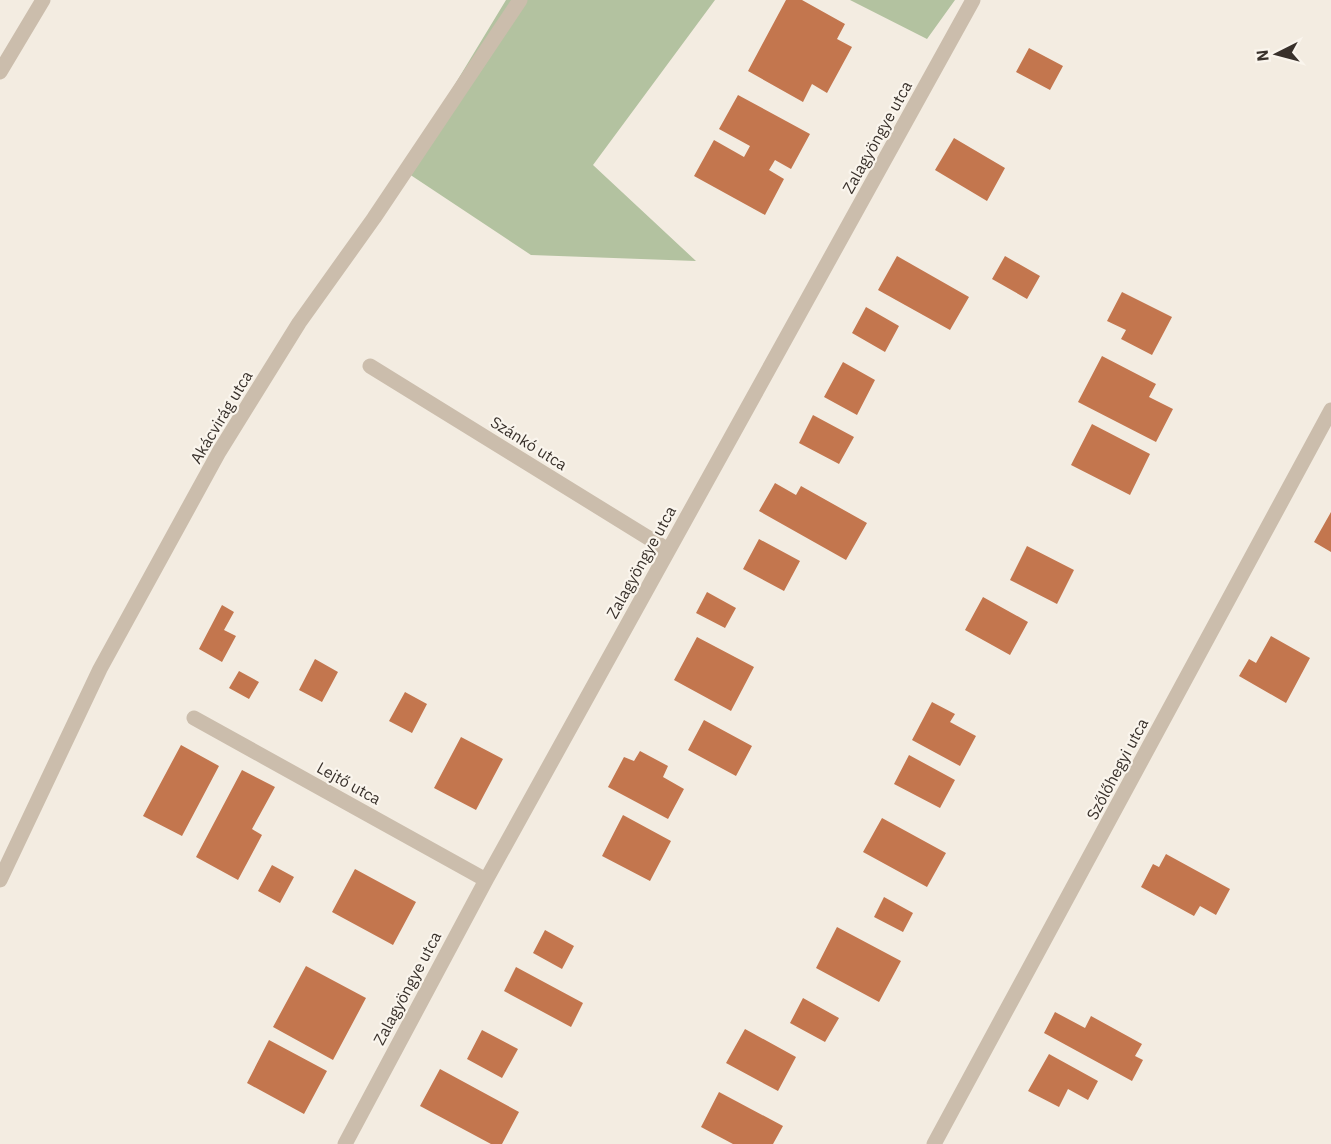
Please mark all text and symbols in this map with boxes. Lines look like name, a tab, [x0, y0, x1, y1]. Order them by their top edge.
north arrow	[1247, 24, 1307, 84]
text: N	[1252, 49, 1273, 62]
street label: Zalagyöngye utca	[838, 77, 916, 197]
street label: Akácvirág utca	[185, 367, 257, 467]
street label: Szánkó utca	[487, 412, 571, 475]
street label: Zalagyöngye utca	[602, 502, 680, 622]
street label: Szőlőhegyi utca	[1082, 714, 1152, 823]
street label: Lejtő utca	[313, 757, 385, 809]
street label: Zalagyöngye utca	[369, 928, 445, 1048]

